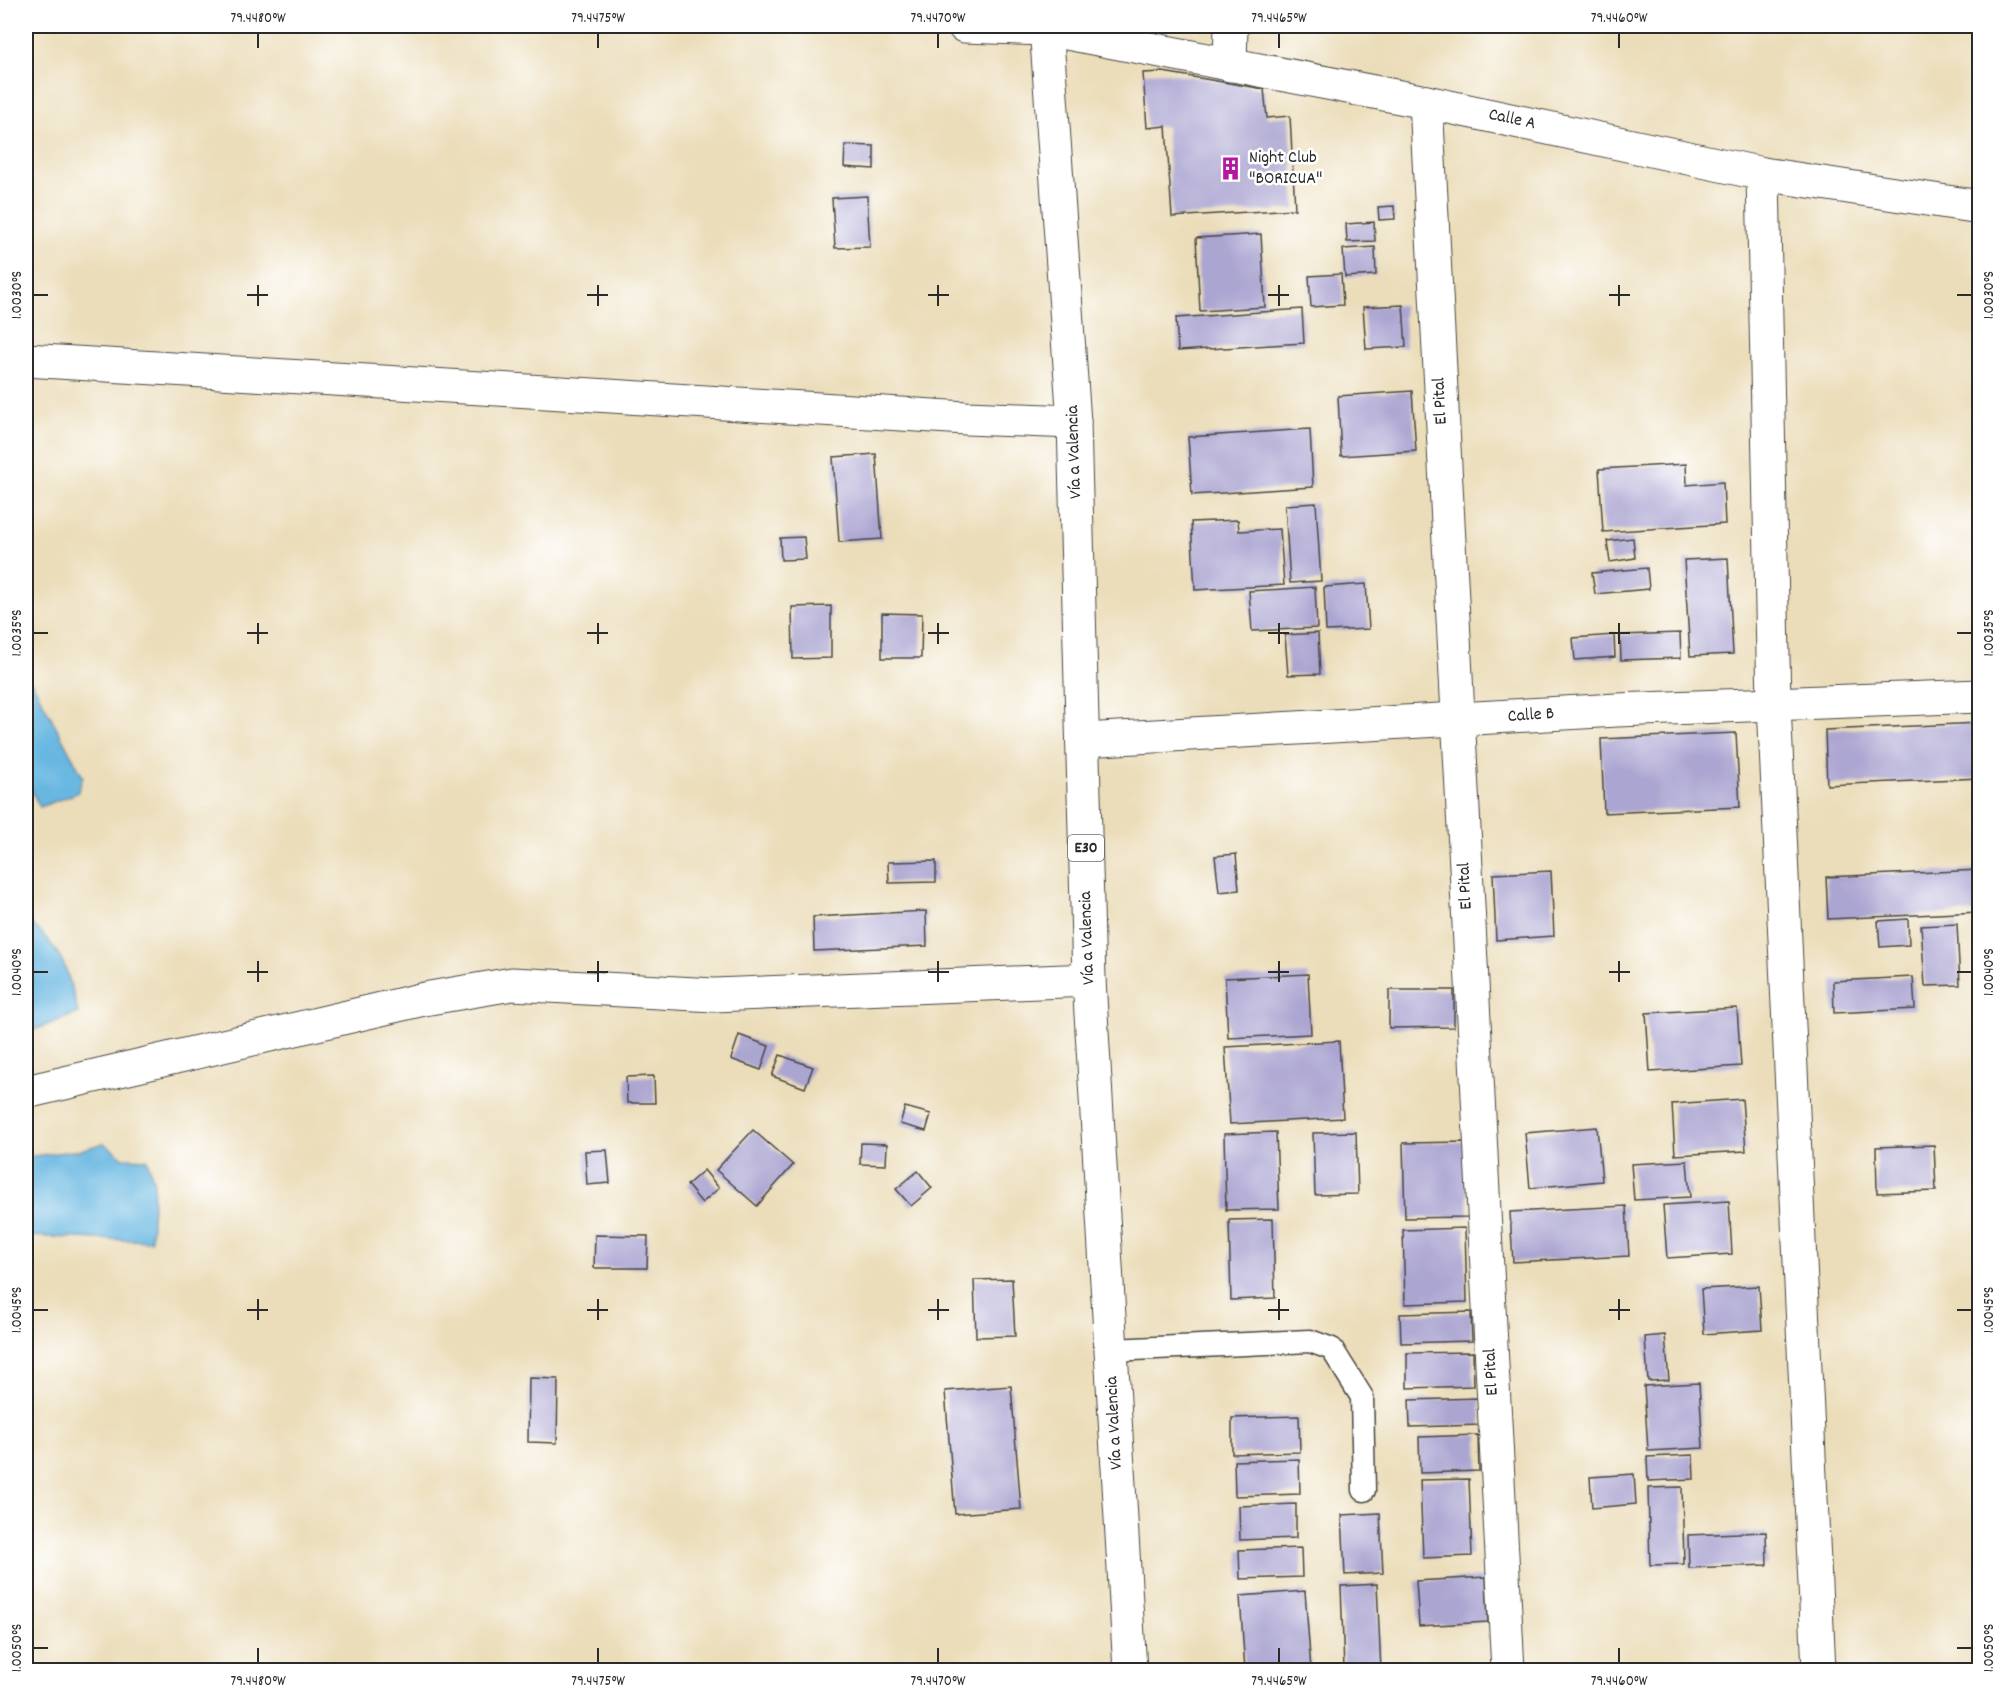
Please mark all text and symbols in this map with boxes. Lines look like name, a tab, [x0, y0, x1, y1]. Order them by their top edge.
text: 79.4480°W	[230, 8, 286, 30]
text: 79.4475°W	[571, 8, 625, 30]
text: 79.4470°W	[911, 8, 966, 30]
text: 79.4465°W	[1251, 8, 1307, 30]
text: 79.4460°W	[1591, 8, 1648, 30]
street label: Calle A	[1486, 103, 1538, 137]
place label: Night Club "BORICUA"	[1249, 146, 1322, 192]
building icon: Night Club "BORICUA"	[1218, 155, 1244, 181]
text: 1.0030°S	[7, 271, 29, 319]
text: 1.0030°S	[1979, 271, 2001, 319]
street label: El Pital	[1427, 376, 1455, 425]
street label: Vía a Valencia	[1061, 404, 1089, 499]
text: 1.0035°S	[7, 609, 29, 657]
text: 1.0035°S	[1979, 609, 2001, 657]
street label: Calle B	[1507, 702, 1555, 730]
road number: E30	[1068, 835, 1104, 861]
street label: El Pital	[1452, 861, 1480, 910]
street label: Vía a Valencia	[1074, 890, 1102, 985]
text: 1.0040°S	[7, 948, 29, 996]
text: 1.0040°S	[1979, 948, 2001, 996]
text: 1.0045°S	[7, 1287, 29, 1333]
text: 1.0045°S	[1979, 1287, 2001, 1333]
street label: El Pital	[1478, 1347, 1506, 1396]
street label: Vía a Valencia	[1100, 1375, 1130, 1470]
text: 1.0050°S	[7, 1624, 29, 1672]
text: 1.0050°S	[1979, 1624, 2001, 1672]
text: 79.4480°W	[230, 1671, 286, 1693]
text: 79.4475°W	[571, 1671, 625, 1693]
text: 79.4470°W	[911, 1671, 966, 1693]
text: 79.4465°W	[1251, 1671, 1307, 1693]
text: 79.4460°W	[1591, 1671, 1648, 1693]

